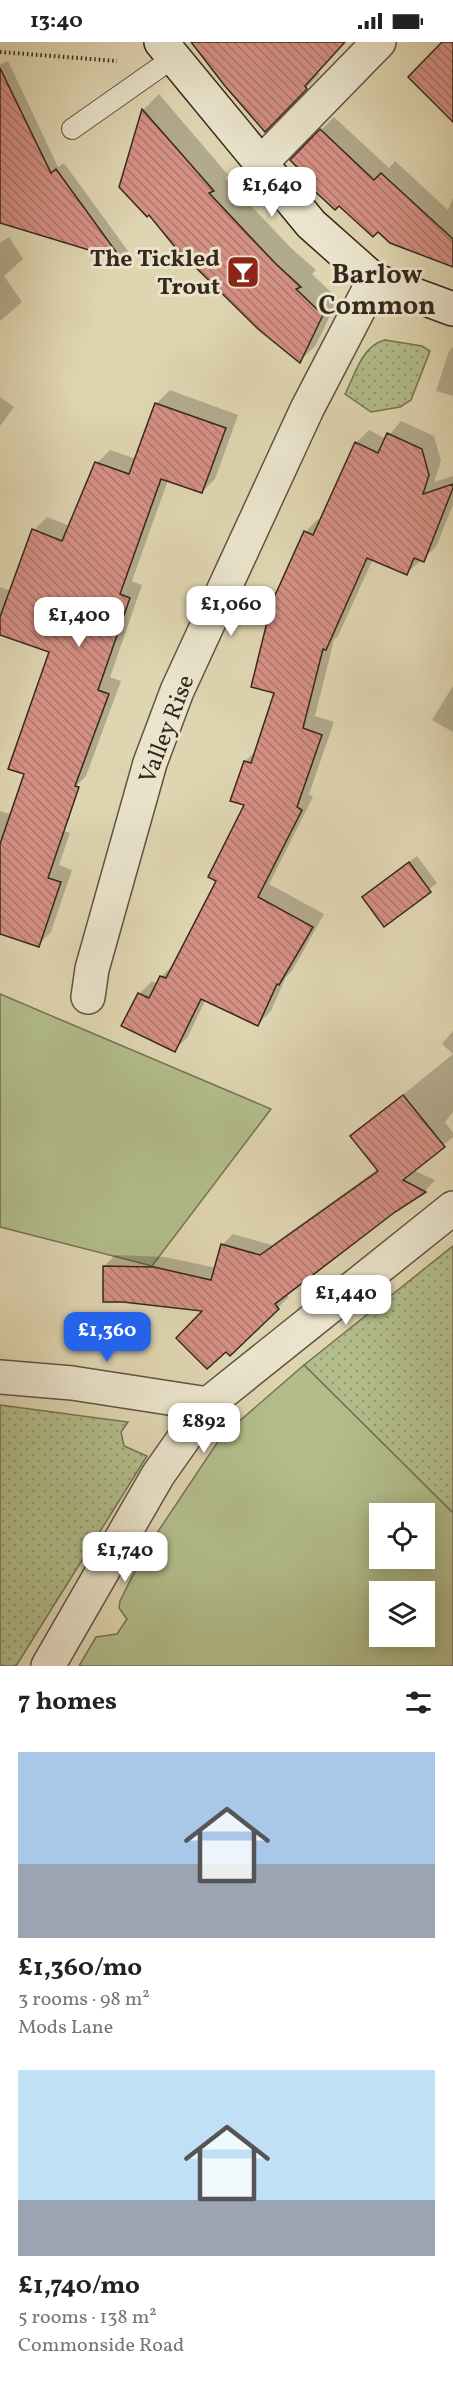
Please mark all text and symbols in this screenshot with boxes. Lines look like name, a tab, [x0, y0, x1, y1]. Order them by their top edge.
text: 13:40	[30, 6, 83, 37]
pin: £1,640	[223, 167, 321, 218]
text: £1,640	[242, 172, 302, 200]
place label: The Tickled Trout	[90, 243, 220, 305]
bar icon: The Tickled Trout	[225, 254, 261, 290]
district label: Barlow Common	[318, 257, 436, 326]
pin: £1,060	[182, 586, 280, 637]
text: £1,060	[200, 591, 262, 619]
pin: £1,400	[30, 597, 128, 648]
text: £1,400	[48, 602, 110, 630]
street label: Valley Rise	[132, 670, 204, 789]
pin: £1,440	[297, 1275, 395, 1326]
text: £1,440	[315, 1280, 377, 1308]
pin: £1,360	[58, 1312, 156, 1363]
text: £1,360	[78, 1317, 136, 1345]
pin: £892	[168, 1403, 240, 1454]
text: £892	[182, 1408, 226, 1436]
map controls	[369, 1503, 435, 1647]
button: locate	[369, 1503, 435, 1569]
pin: £1,740	[76, 1532, 174, 1583]
text: £1,740	[97, 1537, 153, 1565]
button: layers	[369, 1581, 435, 1647]
text: 7 homes	[18, 1684, 117, 1720]
icon: filters	[402, 1686, 435, 1719]
icon: home	[173, 1791, 281, 1899]
text: £1,360/mo	[18, 1950, 142, 1986]
text: 3 rooms · 98 m²	[18, 1986, 150, 2014]
text: Mods Lane	[18, 2014, 113, 2042]
icon: home	[173, 2109, 281, 2217]
text: £1,740/mo	[18, 2268, 140, 2304]
text: 5 rooms · 138 m²	[18, 2304, 157, 2332]
text: Commonside Road	[18, 2332, 184, 2360]

